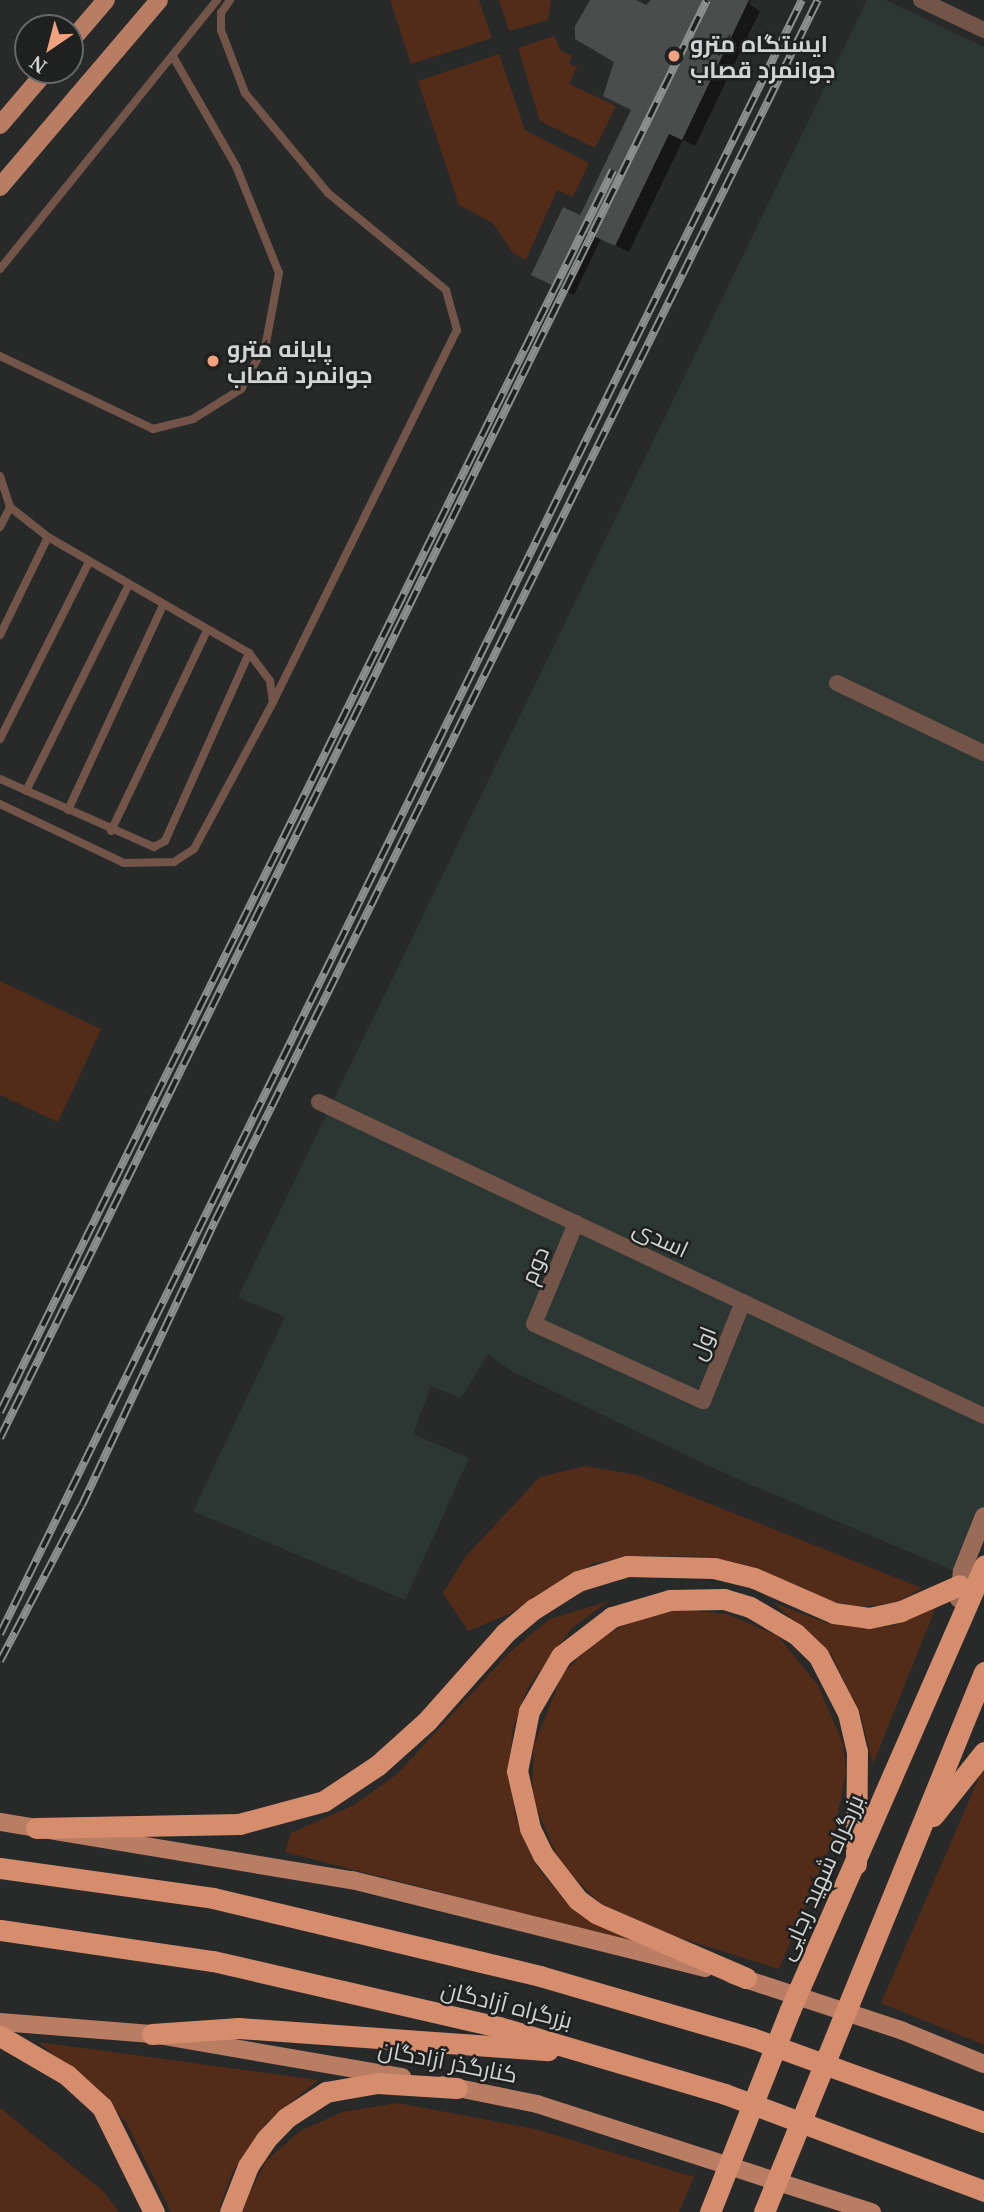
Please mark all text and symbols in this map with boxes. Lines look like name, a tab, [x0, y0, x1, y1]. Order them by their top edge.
north arrow	[14, 14, 84, 84]
place label: ایستگاه مترو جوانمرد قصاب	[690, 29, 835, 83]
marker: ایستگاه مترو جوانمرد قصاب	[664, 46, 684, 66]
text: N	[25, 50, 52, 80]
place label: پایانه مترو جوانمرد قصاب	[227, 334, 372, 388]
marker: پایانه مترو جوانمرد قصاب	[205, 353, 221, 369]
street label: اسدی	[629, 1213, 693, 1263]
street label: دوم	[514, 1242, 554, 1288]
street label: اول	[683, 1322, 721, 1364]
street label: بزرگراه شهید رجایی	[771, 1790, 869, 1964]
street label: بزرگراه آزادگان	[439, 1974, 575, 2034]
street label: کنارگذر آزادگان	[376, 2034, 520, 2088]

